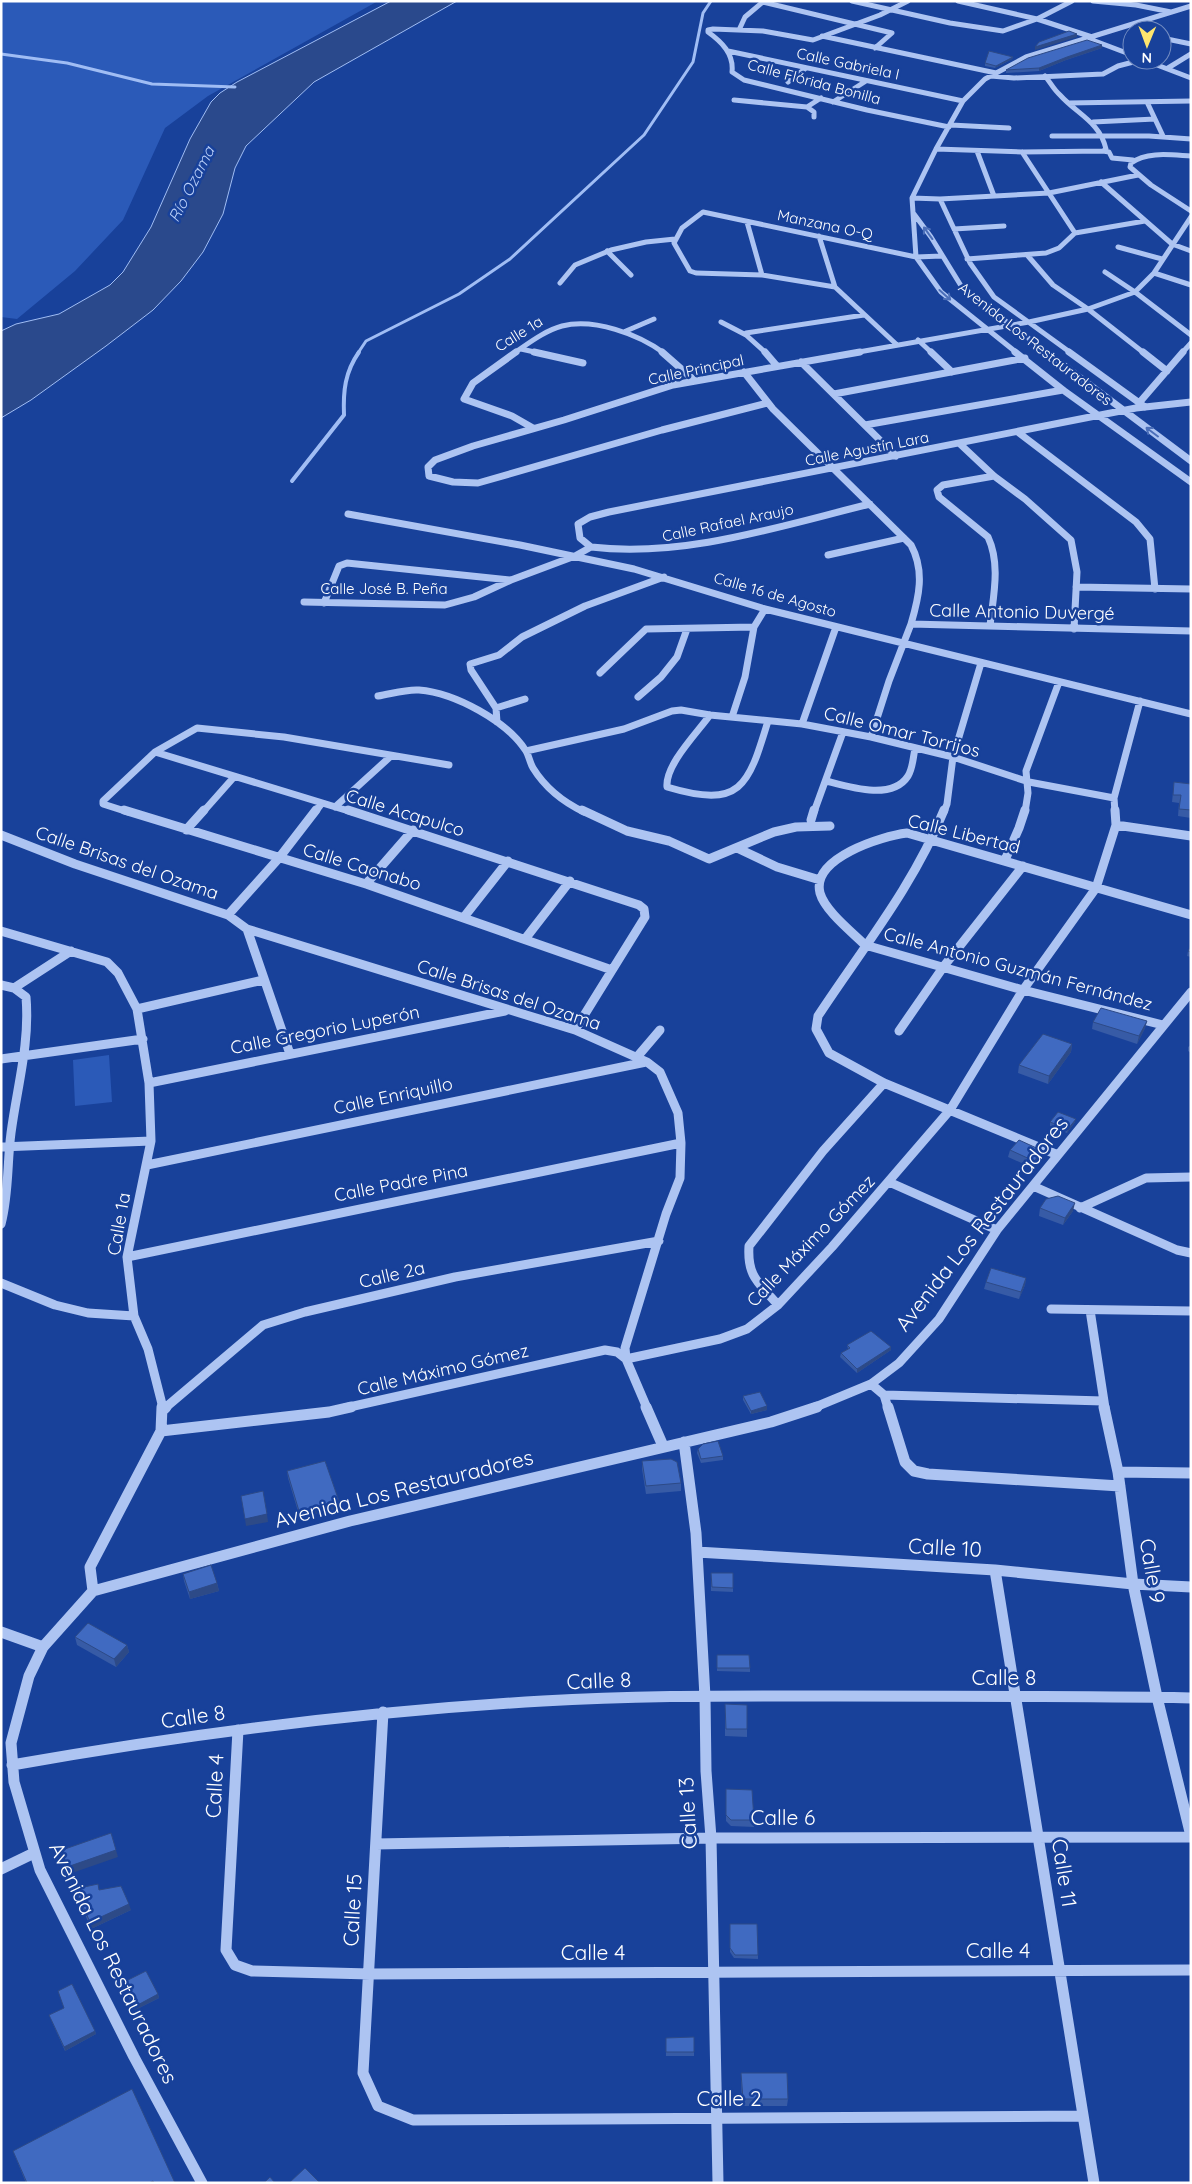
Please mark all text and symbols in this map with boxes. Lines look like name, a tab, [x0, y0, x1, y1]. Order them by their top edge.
north arrow	[1122, 20, 1172, 70]
street label: Calle Gabriela I	[795, 43, 901, 84]
text: N	[1141, 49, 1152, 67]
street label: Calle Flórida Bonilla	[745, 55, 883, 108]
water label: Río Ozama	[163, 142, 219, 225]
street label: Manzana O-Q	[776, 205, 875, 244]
one-way arrow	[923, 226, 933, 240]
street label: Avenida Los Restauradores	[955, 278, 1116, 410]
one-way arrow	[939, 289, 952, 301]
street label: Calle 1a	[491, 312, 546, 356]
street label: Calle Principal	[646, 350, 746, 389]
street label: Calle Agustín Lara	[803, 427, 930, 470]
one-way arrow	[1145, 427, 1159, 437]
street label: Calle Rafael Araujo	[660, 499, 795, 546]
street label: Calle 16 de Agosto	[712, 568, 839, 621]
street label: Calle José B. Peña	[320, 579, 448, 598]
street label: Calle Antonio Duvergé	[929, 598, 1115, 625]
street label: Calle Omar Torrijos	[822, 701, 983, 762]
street label: Calle Acapulco	[343, 784, 467, 842]
street label: Calle Libertad	[905, 808, 1023, 859]
street label: Calle Brisas del Ozama	[33, 820, 222, 905]
street label: Calle Caonabo	[300, 838, 424, 895]
street label: Calle Antonio Guzmán Fernández	[881, 922, 1155, 1016]
street label: Calle Brisas del Ozama	[414, 954, 604, 1035]
street label: Calle Gregorio Luperón	[228, 1000, 422, 1059]
street label: Calle Enriquillo	[331, 1072, 455, 1119]
street label: Avenida Los Restauradores	[889, 1111, 1073, 1336]
street label: Calle Padre Pina	[332, 1158, 470, 1207]
street label: Calle Máximo Gómez	[742, 1170, 880, 1312]
street label: Calle 1a	[102, 1191, 135, 1257]
street label: Calle 2a	[357, 1256, 427, 1293]
street label: Calle Máximo Gómez	[355, 1339, 531, 1400]
street label: Avenida Los Restauradores	[272, 1443, 536, 1533]
street label: Calle 10	[908, 1532, 983, 1562]
street label: Calle 9	[1135, 1536, 1171, 1605]
street label: Calle 8	[972, 1664, 1036, 1690]
street label: Calle 8	[566, 1666, 632, 1694]
street label: Calle 8	[159, 1699, 227, 1733]
street label: Calle 4	[199, 1753, 229, 1819]
street label: Calle 13	[672, 1776, 702, 1850]
street label: Calle 6	[751, 1804, 815, 1830]
street label: Avenida Los Restauradores	[44, 1837, 184, 2088]
street label: Calle 11	[1047, 1837, 1083, 1909]
street label: Calle 15	[337, 1873, 367, 1947]
street label: Calle 4	[966, 1937, 1030, 1963]
street label: Calle 4	[561, 1939, 625, 1965]
street label: Calle 2	[696, 2085, 762, 2111]

